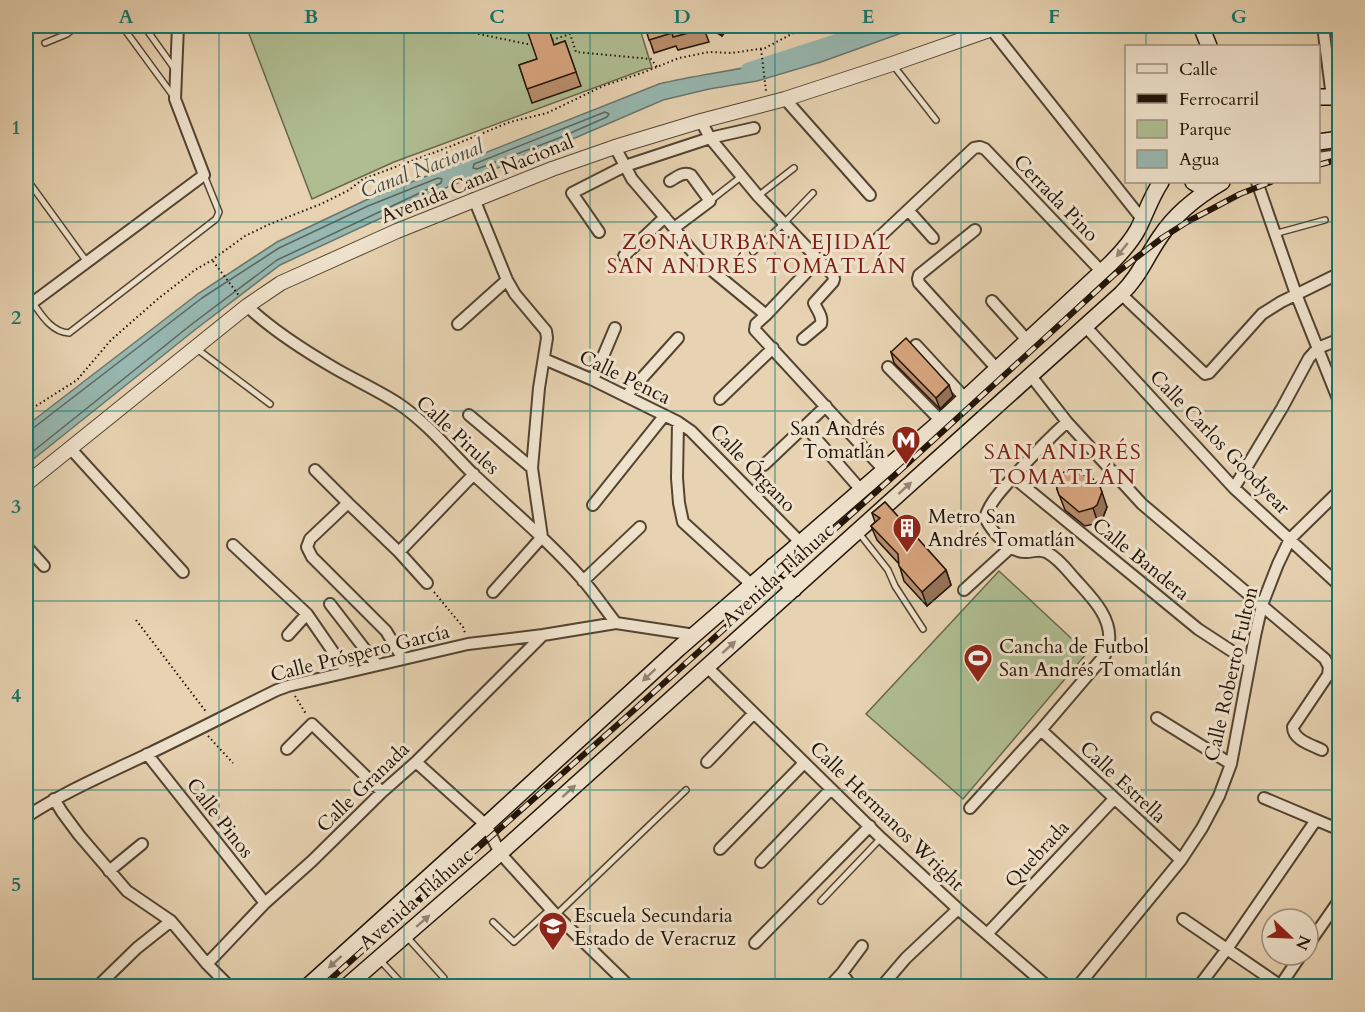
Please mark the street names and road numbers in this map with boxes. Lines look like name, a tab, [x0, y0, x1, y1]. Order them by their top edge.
street label: Avenida Canal Nacional	[377, 128, 577, 230]
street label: Cerrada Pino	[1007, 148, 1105, 248]
street label: Calle Penca	[575, 343, 676, 411]
street label: Calle Carlos Goodyear	[1144, 364, 1297, 521]
street label: Calle Pirules	[410, 389, 506, 481]
street label: Calle Órgano	[704, 418, 802, 518]
street label: Calle Bandera	[1087, 511, 1196, 607]
street label: Avenida Tláhuac	[716, 517, 840, 633]
street label: Calle Roberto Fulton	[1198, 583, 1264, 764]
street label: Calle Próspero García	[268, 618, 453, 688]
street label: Calle Granada	[311, 735, 416, 838]
street label: Calle Hermanos Wright	[804, 735, 971, 897]
street label: Calle Estrella	[1074, 735, 1172, 829]
street label: Calle Pinos	[180, 772, 260, 864]
street label: Quebrada	[999, 814, 1076, 894]
street label: Avenida Tláhuac	[353, 842, 479, 956]

